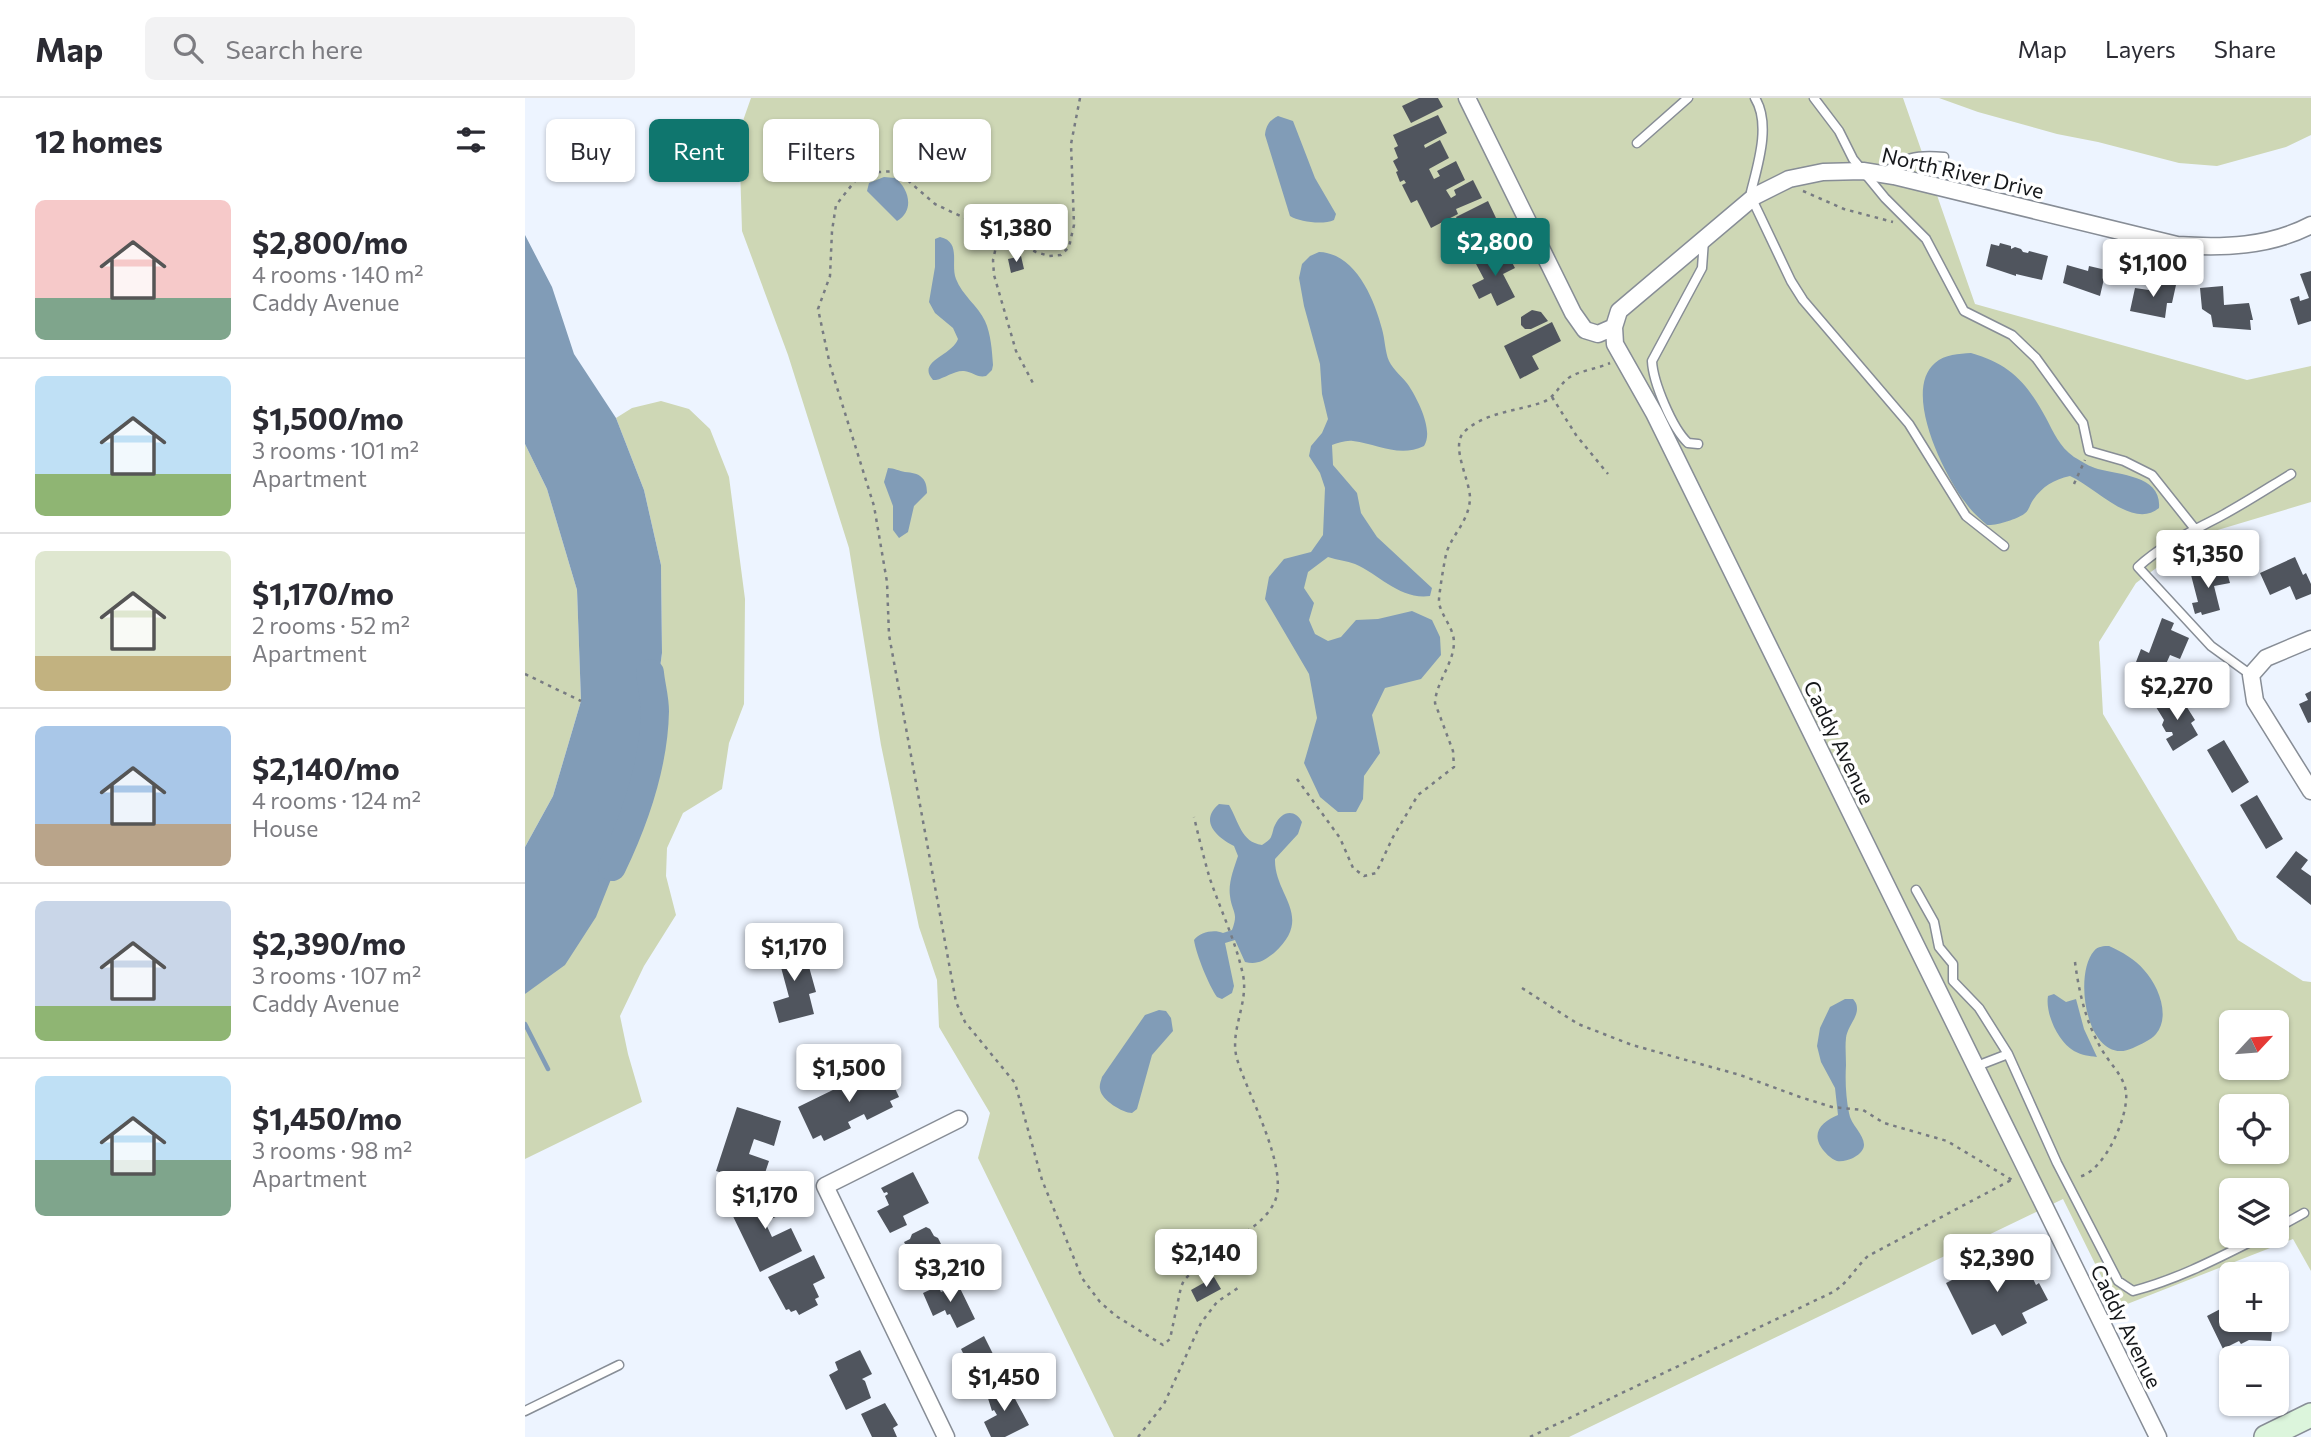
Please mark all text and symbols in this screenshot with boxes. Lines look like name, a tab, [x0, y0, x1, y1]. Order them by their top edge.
search box	[145, 17, 635, 80]
text: Map	[35, 28, 103, 69]
icon: search	[169, 29, 207, 67]
text: Search here	[225, 33, 363, 64]
text: Map	[2018, 34, 2067, 63]
text: Layers	[2105, 34, 2176, 63]
text: Share	[2214, 34, 2276, 63]
chip: Buy	[546, 119, 635, 182]
chip: Rent	[649, 119, 749, 182]
chip: Filters	[763, 119, 879, 182]
chip: New	[893, 119, 991, 182]
icon: filters	[452, 121, 490, 159]
text: 12 homes	[35, 122, 163, 159]
street label: North River Drive	[1880, 141, 2046, 203]
pin: $1,380	[959, 204, 1073, 264]
text: $1,380	[980, 213, 1052, 241]
pin: $2,800	[1438, 218, 1552, 278]
text: $2,800/mo	[252, 223, 408, 260]
text: $2,800	[1457, 227, 1533, 255]
icon: home	[91, 228, 175, 312]
pin: $1,100	[2096, 240, 2210, 299]
text: $1,100	[2119, 248, 2187, 276]
text: 4 rooms · 140 m²	[252, 260, 424, 288]
text: Caddy Avenue	[252, 288, 399, 316]
text: $1,500/mo	[252, 399, 404, 436]
icon: home	[91, 404, 175, 488]
text: 3 rooms · 101 m²	[252, 436, 419, 464]
text: Apartment	[252, 464, 367, 492]
pin: $1,350	[2151, 531, 2265, 590]
text: $1,350	[2172, 539, 2244, 567]
text: $1,170/mo	[252, 574, 394, 611]
icon: home	[91, 579, 175, 663]
text: 2 rooms · 52 m²	[252, 611, 410, 639]
text: Apartment	[252, 639, 367, 667]
pin: $2,270	[2120, 662, 2234, 722]
text: $2,270	[2141, 671, 2213, 699]
street label: Caddy Avenue	[1799, 676, 1881, 808]
text: $2,140/mo	[252, 749, 400, 786]
icon: home	[91, 754, 175, 838]
text: 4 rooms · 124 m²	[252, 786, 421, 814]
text: House	[252, 814, 318, 842]
text: $2,390/mo	[252, 924, 406, 961]
pin: $1,170	[737, 924, 851, 983]
icon: home	[91, 929, 175, 1013]
text: $1,170	[761, 932, 827, 960]
text: 3 rooms · 107 m²	[252, 961, 421, 989]
text: Caddy Avenue	[252, 989, 399, 1017]
north arrow	[2219, 1010, 2289, 1080]
map controls	[2219, 1010, 2289, 1416]
pin: $1,500	[792, 1044, 906, 1104]
text: $1,500	[812, 1053, 886, 1081]
button: locate	[2219, 1094, 2289, 1164]
text: $1,450/mo	[252, 1099, 402, 1136]
icon: home	[91, 1104, 175, 1188]
text: 3 rooms · 98 m²	[252, 1136, 412, 1164]
text: Apartment	[252, 1164, 367, 1192]
pin: $1,170	[708, 1172, 822, 1231]
button: layers	[2219, 1178, 2289, 1248]
text: $1,170	[732, 1180, 798, 1208]
pin: $2,140	[1149, 1230, 1263, 1289]
pin: $2,390	[1940, 1234, 2054, 1294]
text: $2,140	[1171, 1238, 1241, 1266]
text: $2,390	[1960, 1243, 2034, 1271]
pin: $3,210	[893, 1244, 1007, 1304]
text: $3,210	[915, 1253, 985, 1281]
street label: Caddy Avenue	[2086, 1260, 2168, 1392]
button: +	[2219, 1262, 2289, 1332]
button: −	[2219, 1346, 2289, 1416]
pin: $1,450	[947, 1354, 1061, 1413]
text: $1,450	[968, 1362, 1040, 1390]

